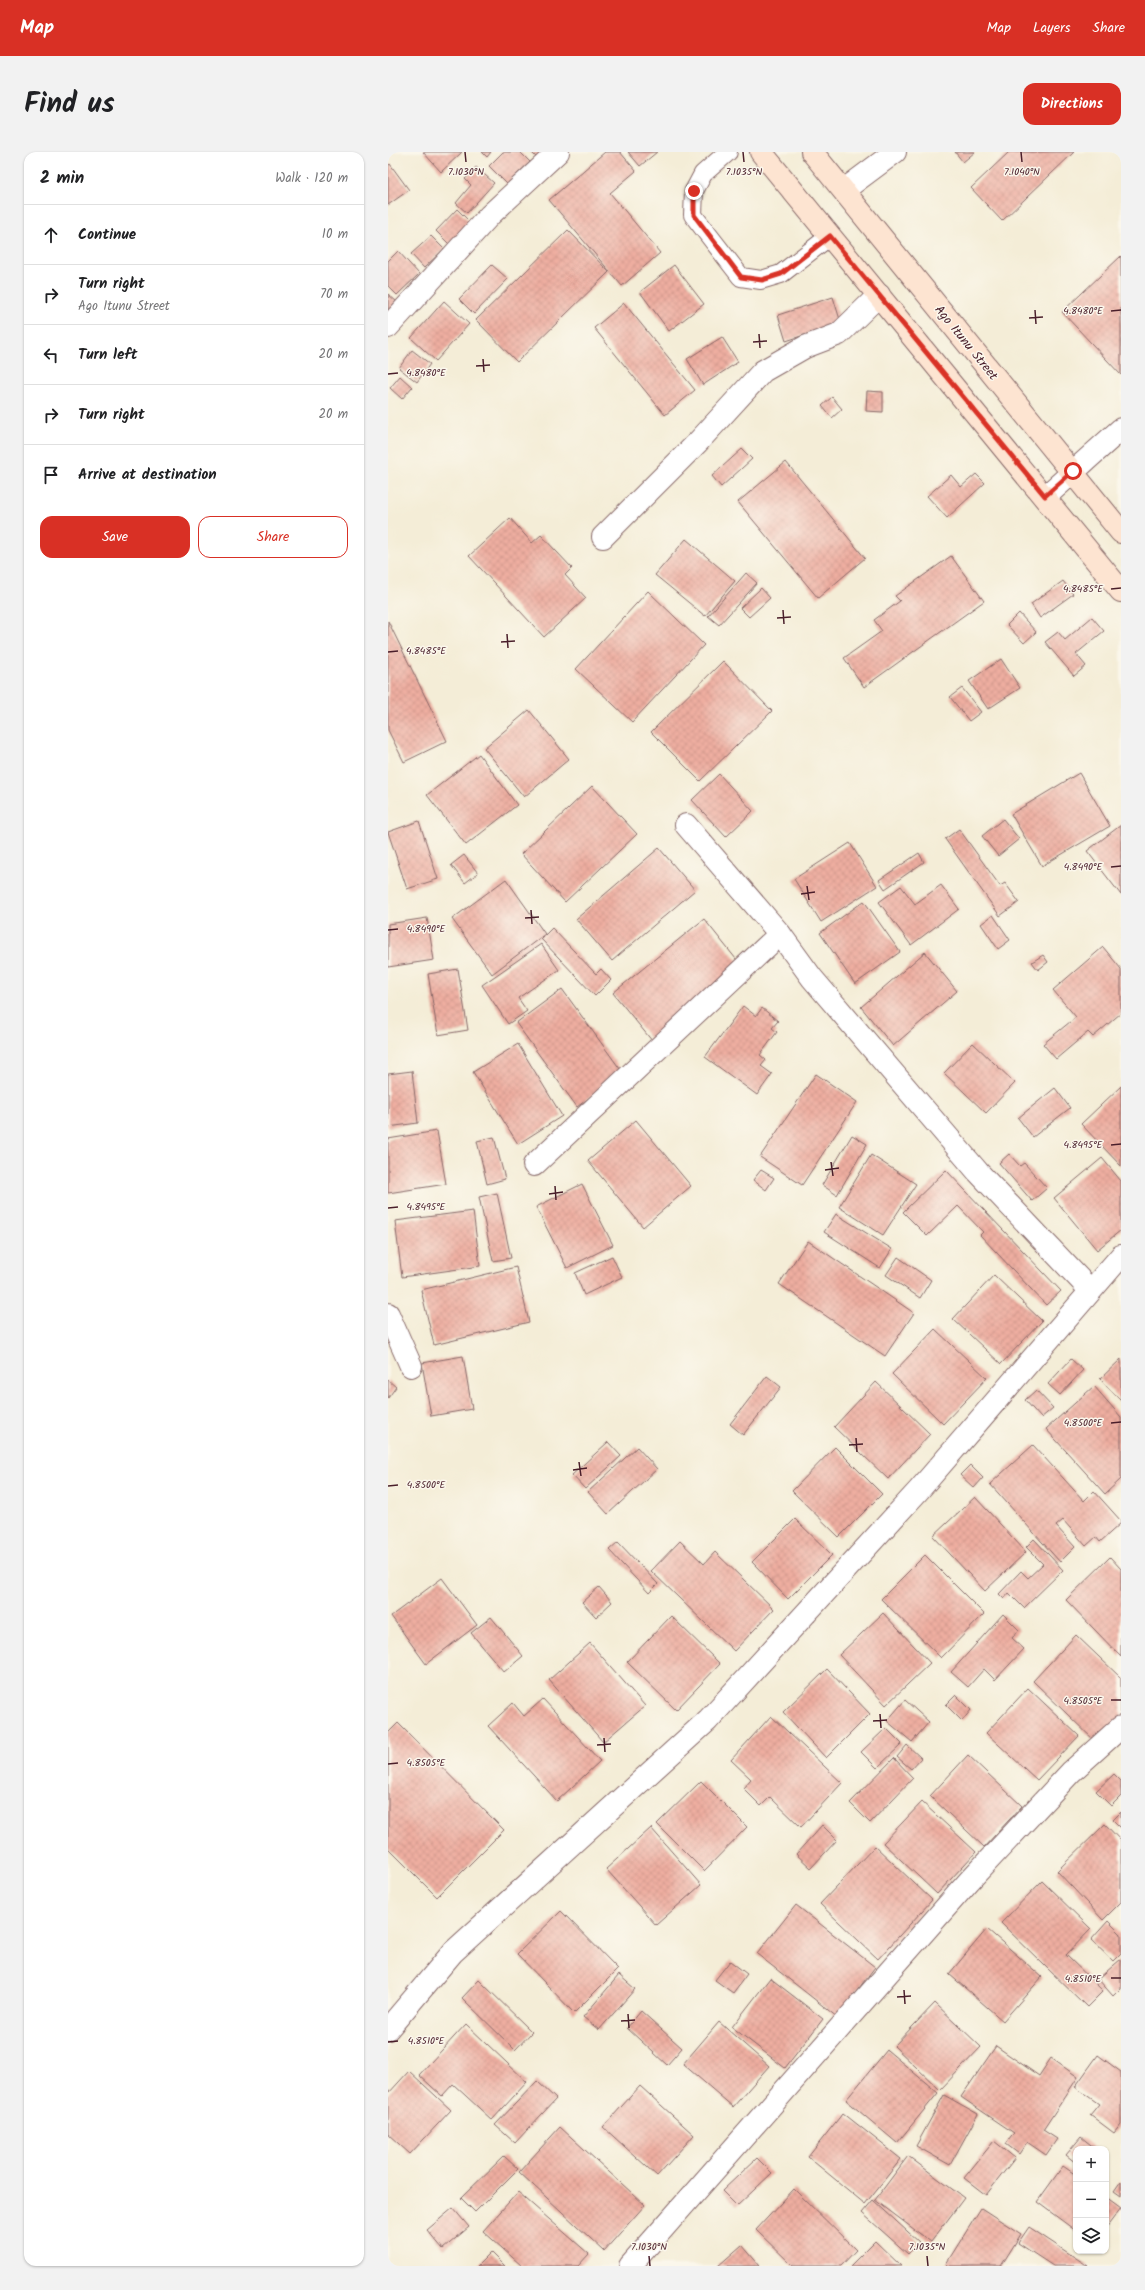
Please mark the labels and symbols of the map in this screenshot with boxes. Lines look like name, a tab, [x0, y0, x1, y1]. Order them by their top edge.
text: 7.1030°N	[448, 164, 484, 180]
text: 7.1035°N	[726, 164, 762, 180]
text: 7.1040°N	[1004, 164, 1040, 180]
route end	[685, 182, 703, 200]
street label: Ago Itunu Street	[929, 301, 1004, 386]
text: 4.8480°E	[1063, 303, 1104, 319]
text: 4.8480°E	[406, 365, 447, 381]
route start	[1064, 462, 1082, 480]
text: 4.8485°E	[1063, 581, 1104, 597]
text: 4.8485°E	[406, 643, 447, 659]
text: 4.8490°E	[1064, 859, 1103, 875]
text: 4.8490°E	[407, 921, 446, 937]
text: 4.8495°E	[1064, 1137, 1104, 1153]
text: 4.8495°E	[407, 1199, 447, 1215]
text: 4.8500°E	[1064, 1415, 1103, 1431]
text: 4.8500°E	[407, 1477, 446, 1493]
text: 4.8505°E	[1064, 1693, 1104, 1709]
text: 4.8505°E	[407, 1755, 447, 1771]
text: 4.8510°E	[1065, 1971, 1102, 1987]
text: 4.8510°E	[408, 2033, 445, 2049]
text: 7.1030°N	[631, 2239, 667, 2255]
text: 7.1035°N	[909, 2239, 945, 2255]

